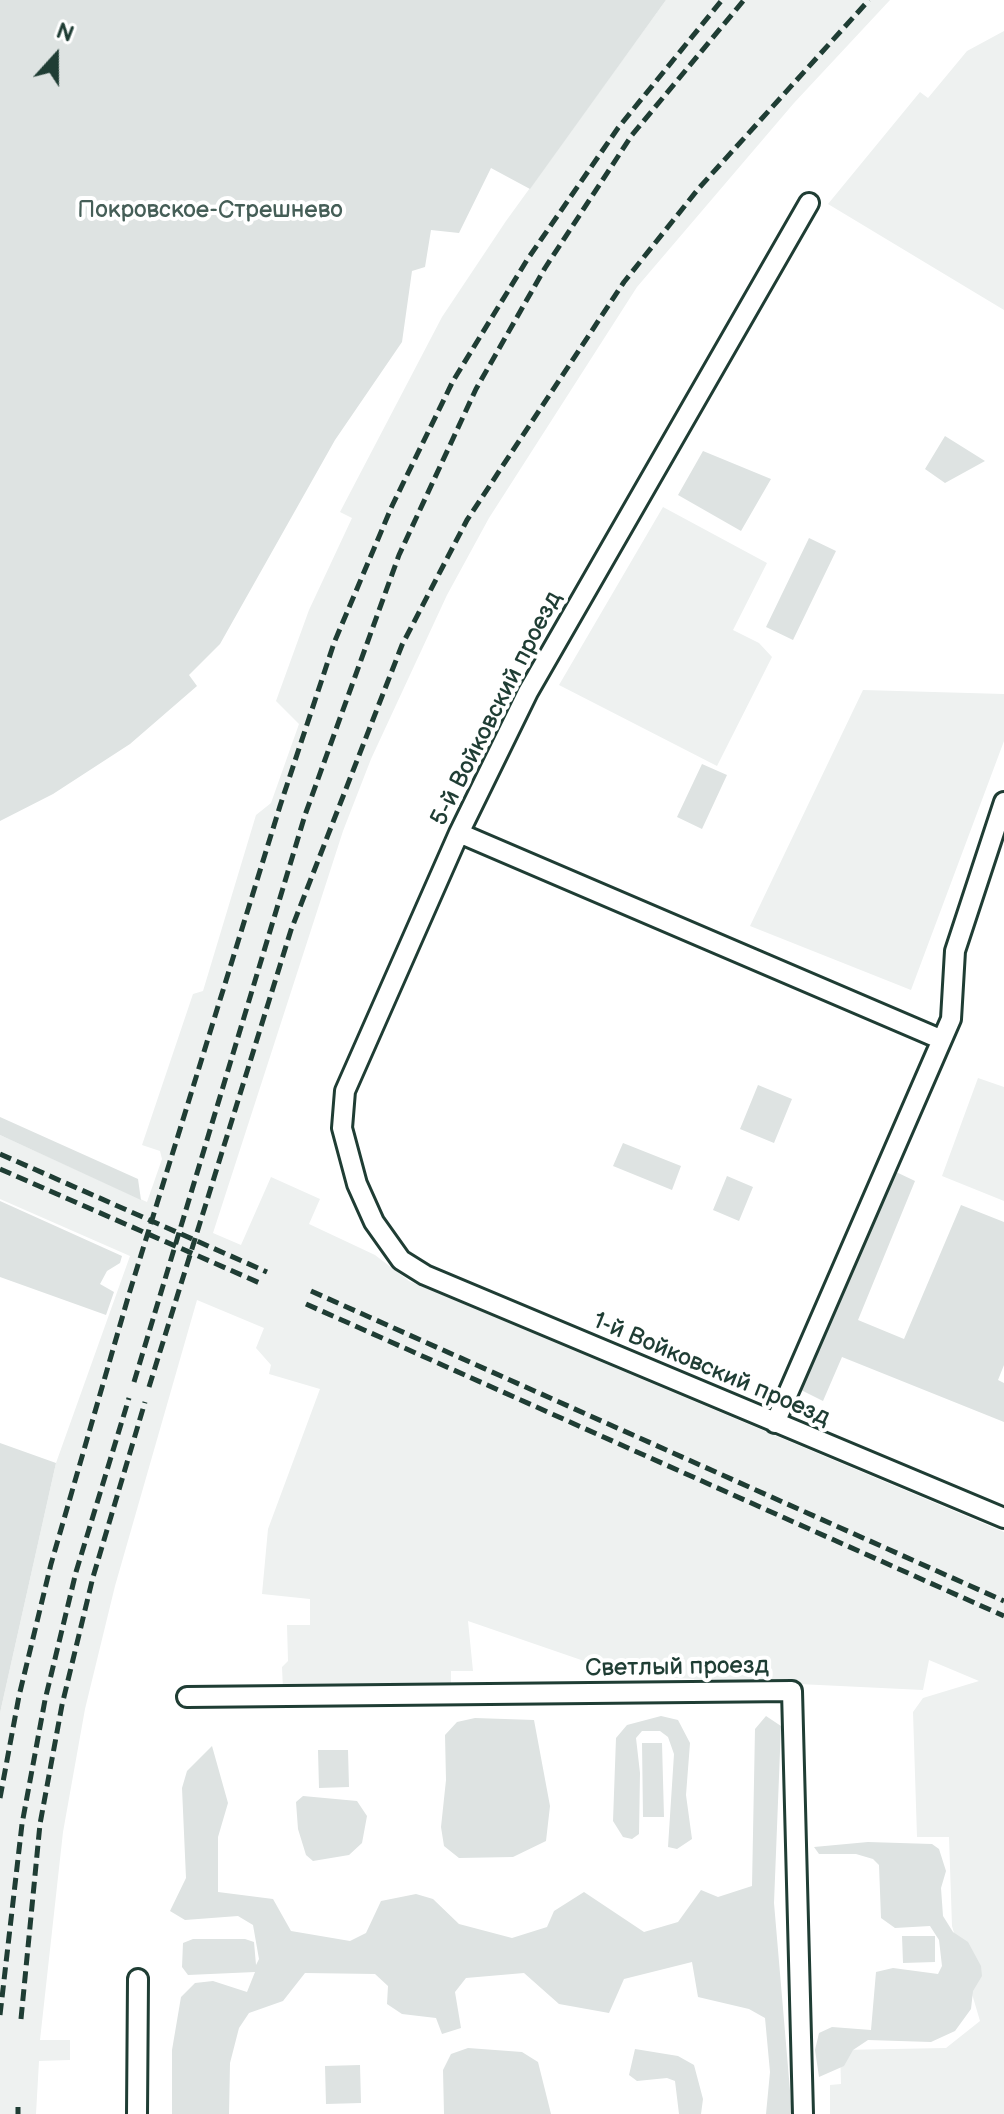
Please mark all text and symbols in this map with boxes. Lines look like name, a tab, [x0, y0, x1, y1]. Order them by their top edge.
north arrow	[16, 16, 96, 96]
text: N	[52, 18, 77, 49]
park label: Покровское-Стрешнево	[77, 197, 343, 225]
street label: 5-й Войковский проезд	[425, 587, 569, 831]
street label: 1-й Войковский проезд	[588, 1307, 834, 1433]
street label: Светлый проезд	[585, 1652, 769, 1684]

